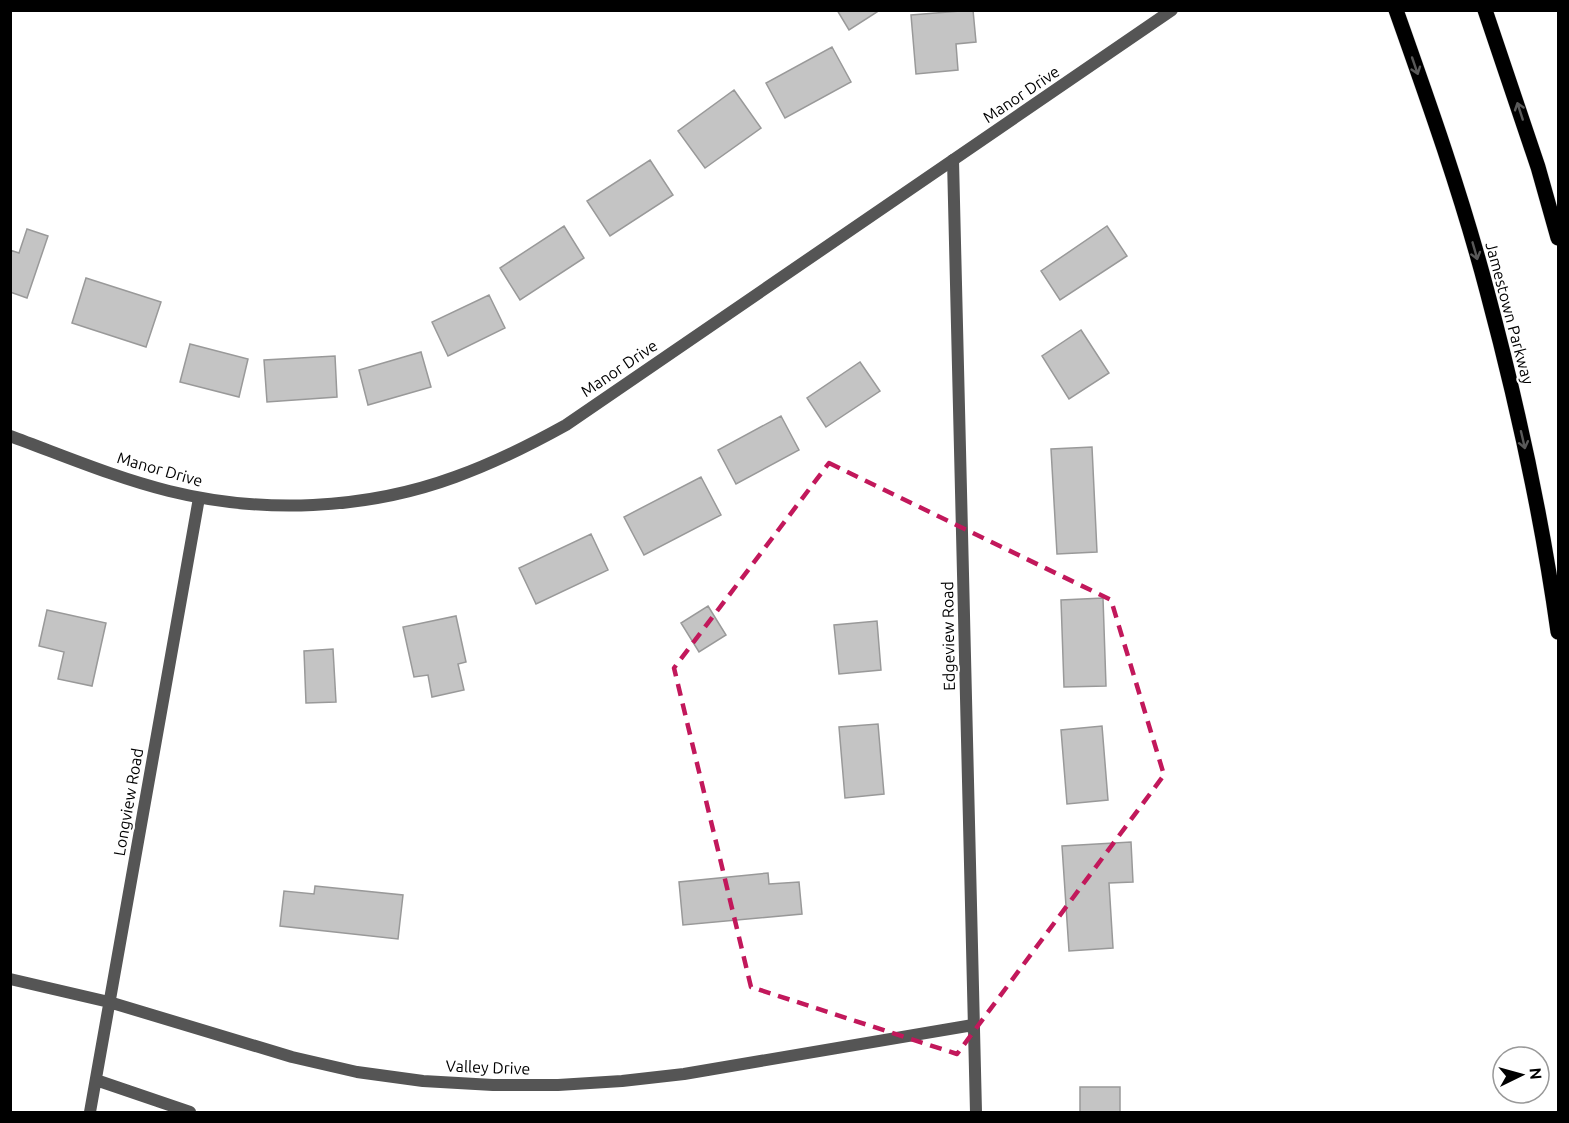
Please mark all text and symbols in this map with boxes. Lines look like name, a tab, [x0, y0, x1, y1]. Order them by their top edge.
one-way arrow	[1411, 56, 1422, 75]
street label: Manor Drive	[979, 62, 1063, 126]
one-way arrow	[1514, 102, 1525, 121]
street label: Jamestown Parkway	[1482, 240, 1538, 386]
one-way arrow	[1470, 241, 1481, 260]
street label: Manor Drive	[577, 336, 661, 400]
one-way arrow	[1518, 430, 1530, 449]
street label: Manor Drive	[115, 448, 205, 490]
street label: Edgeview Road	[938, 581, 958, 691]
street label: Longview Road	[110, 747, 146, 857]
north arrow	[1491, 1045, 1551, 1105]
street label: Valley Drive	[445, 1057, 531, 1077]
text: N	[1526, 1067, 1545, 1080]

